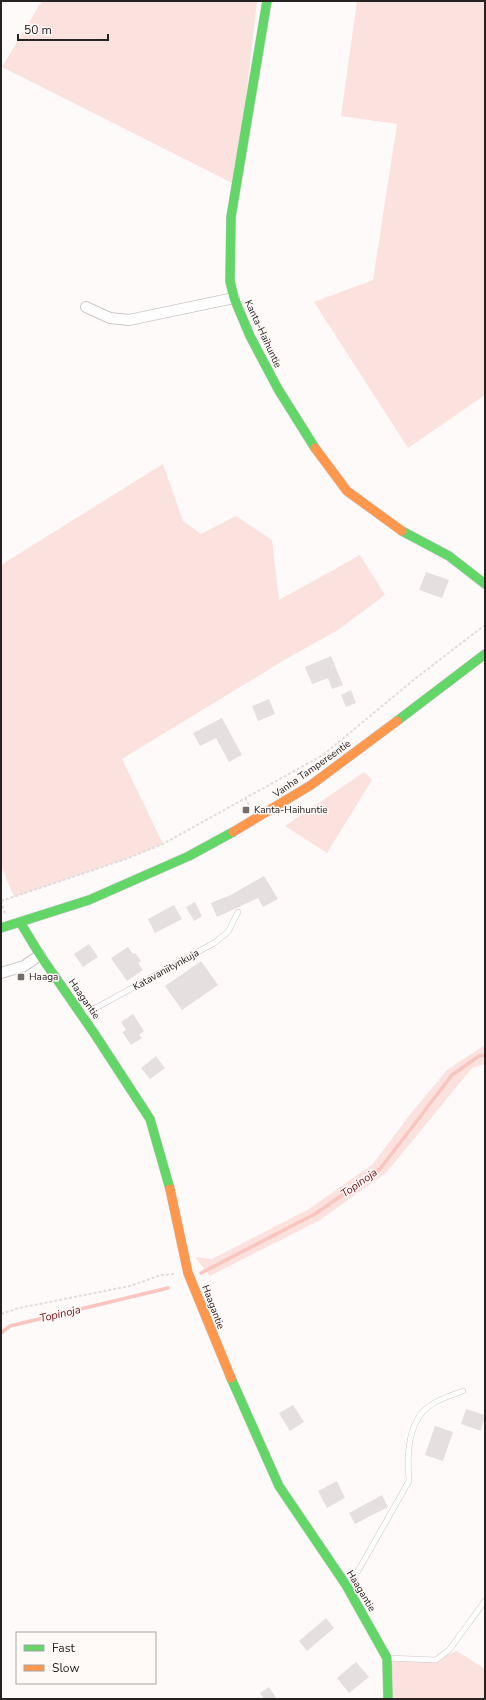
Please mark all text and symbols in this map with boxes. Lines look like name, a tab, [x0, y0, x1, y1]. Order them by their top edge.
scale bar	[18, 16, 108, 42]
text: 50 m	[24, 22, 52, 38]
street label: Kanta-Haihuntie	[241, 298, 285, 370]
street label: Vanha Tampereentie	[269, 737, 354, 802]
place label: Kanta-Haihuntie	[254, 803, 328, 817]
marker: Kanta-Haihuntie	[241, 805, 251, 815]
street label: Katavaniitynkuja	[130, 946, 202, 994]
place label: Haaga	[29, 970, 58, 984]
marker: Haaga	[16, 972, 26, 982]
street label: Haagantie	[65, 976, 103, 1022]
water label: Topinoja	[338, 1165, 380, 1201]
street label: Haagantie	[198, 1283, 228, 1331]
water label: Topinoja	[38, 1302, 82, 1326]
street label: Haagantie	[343, 1568, 379, 1614]
legend	[16, 1632, 156, 1684]
text: Fast	[52, 1640, 75, 1656]
text: Slow	[52, 1660, 80, 1676]

